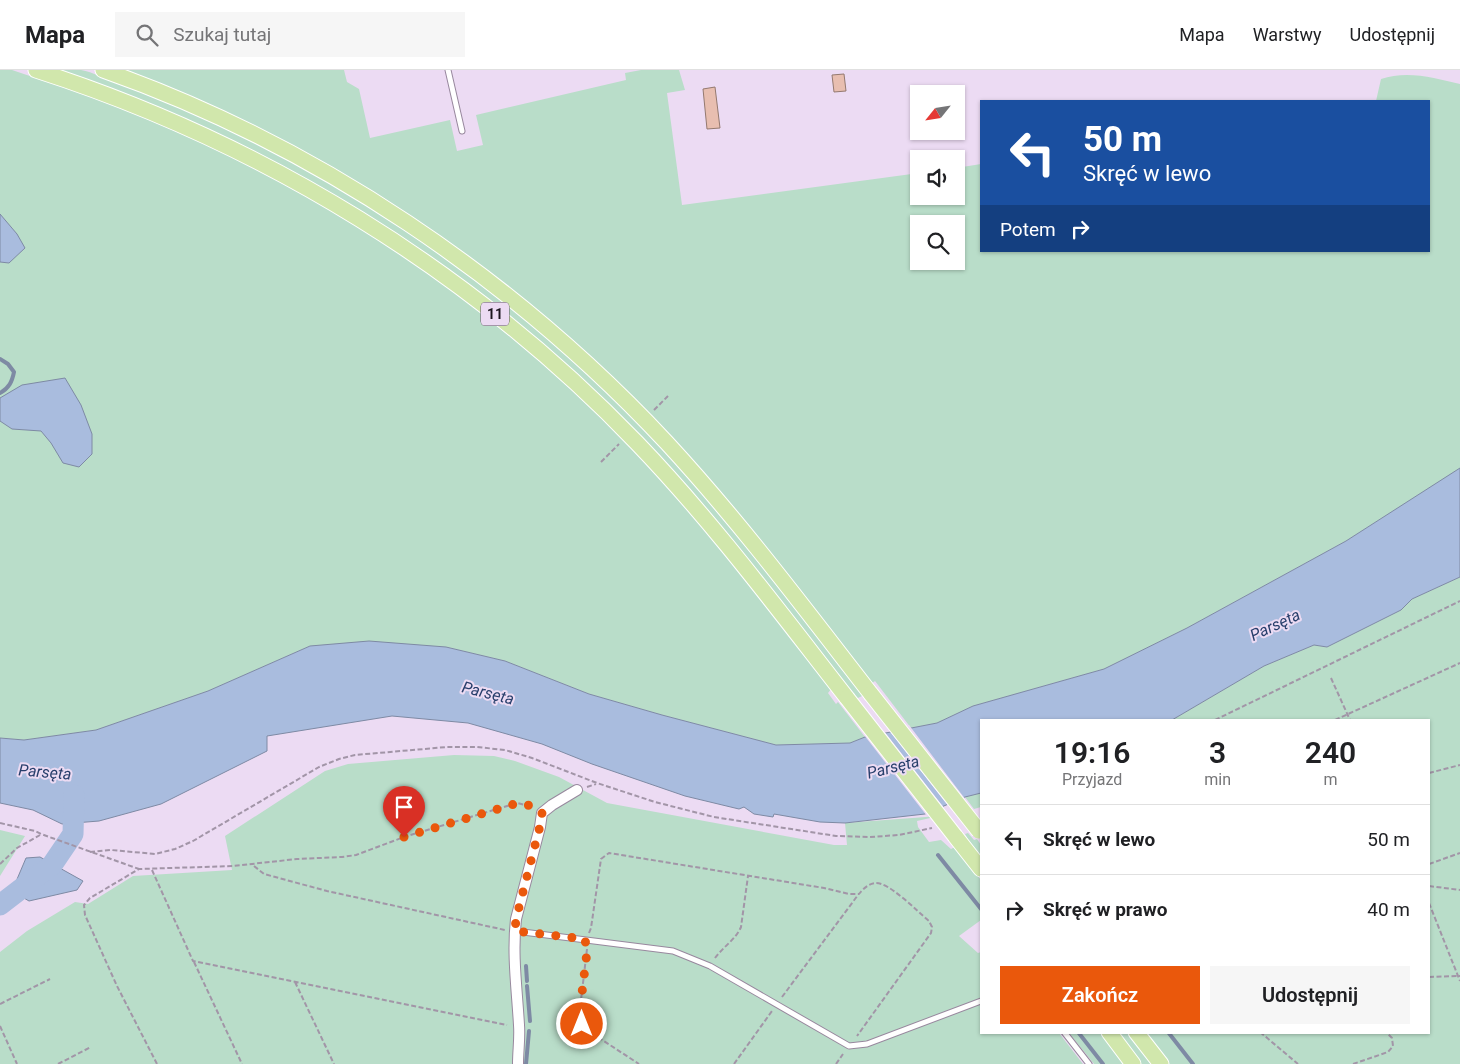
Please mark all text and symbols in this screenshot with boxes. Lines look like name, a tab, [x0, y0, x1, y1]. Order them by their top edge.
search box	[115, 12, 465, 57]
text: Mapa	[25, 21, 85, 49]
icon: search	[133, 21, 161, 49]
text: Szukaj tutaj	[173, 23, 271, 46]
text: Mapa	[1179, 24, 1225, 45]
text: Warstwy	[1253, 24, 1321, 45]
text: Udostępnij	[1349, 24, 1435, 45]
north arrow	[910, 85, 965, 140]
map controls	[910, 85, 965, 270]
text: 50 m	[1083, 119, 1162, 160]
icon: left	[1000, 120, 1065, 185]
button: sound	[910, 150, 965, 205]
text: Skręć w lewo	[1083, 161, 1211, 186]
button: search	[910, 215, 965, 270]
icon: right	[1066, 215, 1094, 243]
text: Potem	[1000, 218, 1056, 241]
road number: 11	[481, 302, 509, 325]
water label: Parsęta	[1247, 605, 1303, 645]
water label: Parsęta	[460, 677, 516, 709]
text: 19:16	[1054, 735, 1131, 770]
text: 3	[1209, 735, 1226, 770]
text: 240	[1305, 735, 1356, 770]
water label: Parsęta	[865, 751, 921, 783]
water label: Parsęta	[18, 760, 72, 784]
text: Przyjazd	[1062, 770, 1122, 789]
text: min	[1204, 770, 1231, 789]
text: m	[1323, 770, 1338, 789]
pin	[383, 786, 425, 837]
icon: arrive	[390, 793, 418, 821]
icon: left	[1000, 826, 1028, 854]
text: Skręć w lewo	[1043, 828, 1155, 851]
text: 50 m	[1367, 828, 1410, 851]
icon: right	[1000, 896, 1028, 924]
text: Skręć w prawo	[1043, 898, 1167, 921]
text: 40 m	[1367, 898, 1410, 921]
button: Zakończ	[1000, 966, 1200, 1024]
button: Udostępnij	[1210, 966, 1410, 1024]
position arrow	[555, 997, 607, 1049]

